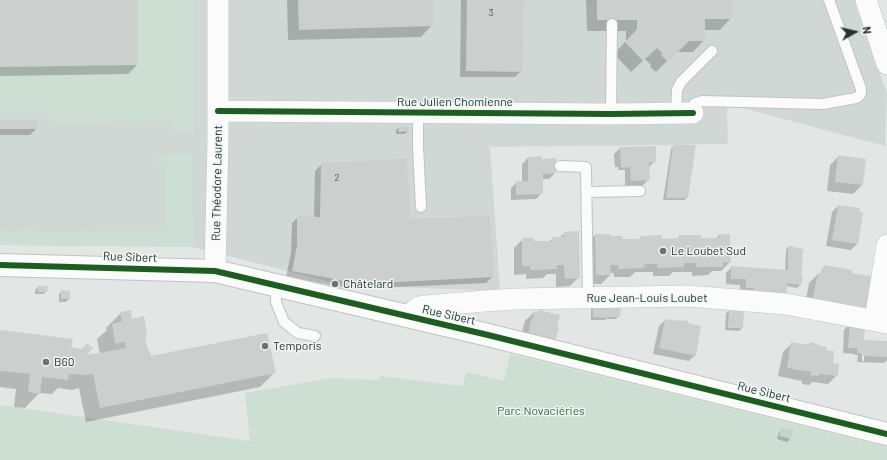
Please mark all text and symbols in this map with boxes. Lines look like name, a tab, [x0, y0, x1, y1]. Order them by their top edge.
house number: 3	[488, 7, 494, 19]
north arrow	[835, 12, 875, 52]
text: N	[860, 26, 874, 35]
street label: Rue Julien Chomienne	[397, 95, 513, 109]
street label: Rue Théodore Laurent	[209, 125, 225, 241]
house number: 2	[334, 172, 340, 184]
place label: Le Loubet Sud	[671, 244, 746, 258]
marker: Le Loubet Sud	[658, 246, 668, 256]
street label: Rue Sibert	[103, 249, 157, 265]
place label: Châtelard	[343, 277, 393, 291]
marker: Châtelard	[330, 279, 340, 289]
street label: Rue Jean-Louis Loubet	[586, 291, 708, 305]
street label: Rue Sibert	[421, 302, 477, 328]
place label: Temporis	[273, 339, 322, 353]
marker: Temporis	[260, 341, 270, 351]
place label: B60	[54, 355, 74, 369]
marker: B60	[41, 357, 51, 367]
street label: Rue Sibert	[736, 378, 792, 406]
park label: Parc Novaciéries	[497, 404, 585, 418]

